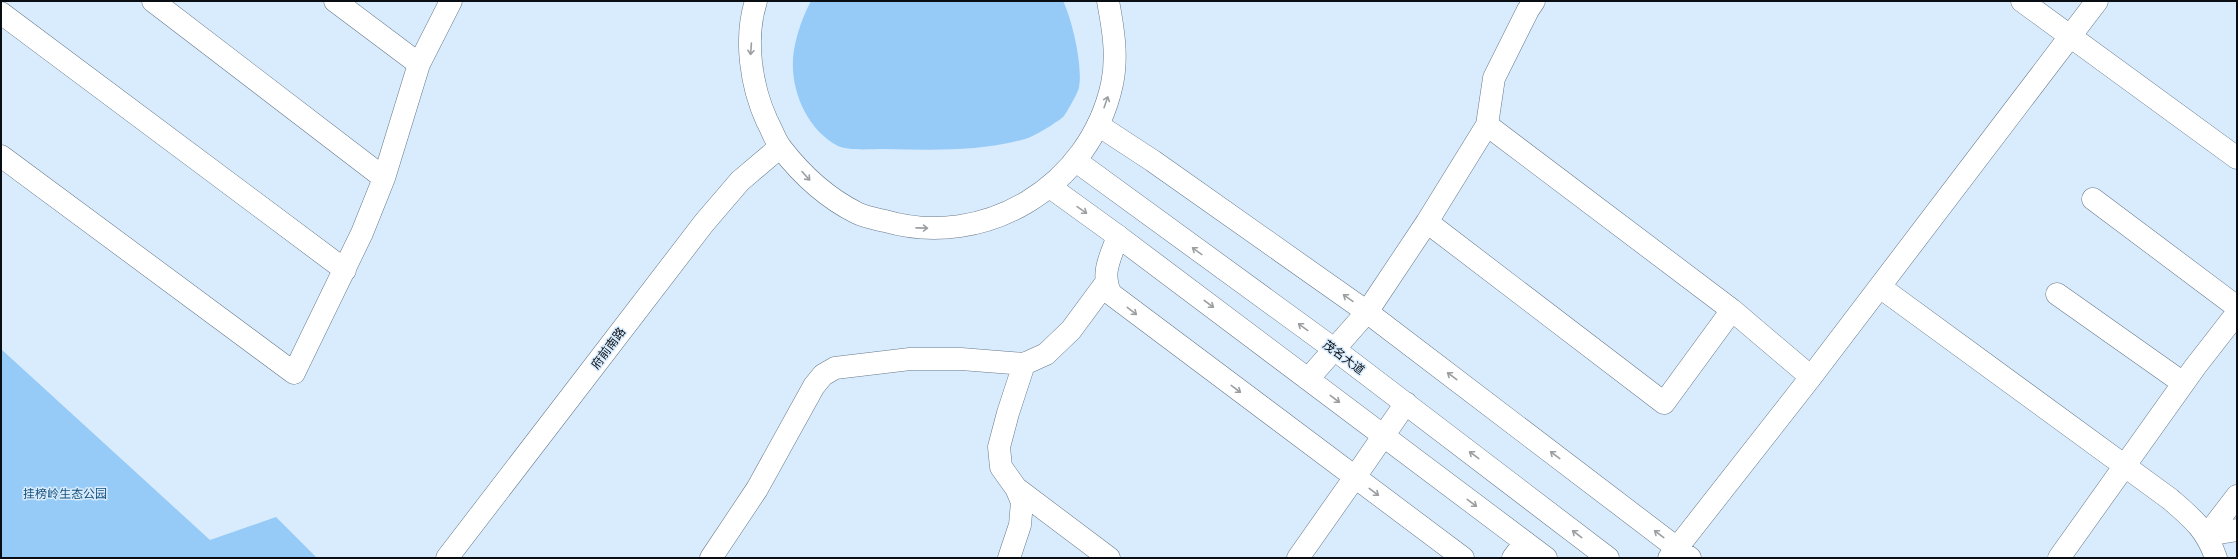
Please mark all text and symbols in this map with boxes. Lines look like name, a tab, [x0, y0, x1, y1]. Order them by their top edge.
one-way arrow	[747, 42, 754, 55]
one-way arrow	[1102, 96, 1110, 108]
one-way arrow	[801, 171, 810, 181]
one-way arrow	[1076, 206, 1087, 214]
one-way arrow	[915, 224, 928, 231]
one-way arrow	[1192, 247, 1203, 255]
one-way arrow	[1343, 294, 1354, 302]
one-way arrow	[1203, 300, 1214, 308]
one-way arrow	[1127, 307, 1138, 315]
one-way arrow	[1298, 323, 1309, 331]
street label: 府前南路	[588, 325, 628, 371]
street label: 茂名大道	[1321, 337, 1367, 377]
one-way arrow	[1447, 372, 1458, 381]
one-way arrow	[1231, 385, 1242, 393]
one-way arrow	[1329, 395, 1340, 403]
one-way arrow	[1469, 451, 1480, 460]
one-way arrow	[1550, 451, 1561, 459]
park label: 挂榜岭生态公园	[23, 487, 107, 500]
one-way arrow	[1369, 487, 1380, 496]
one-way arrow	[1467, 498, 1478, 507]
one-way arrow	[1572, 530, 1583, 539]
one-way arrow	[1653, 530, 1664, 538]

